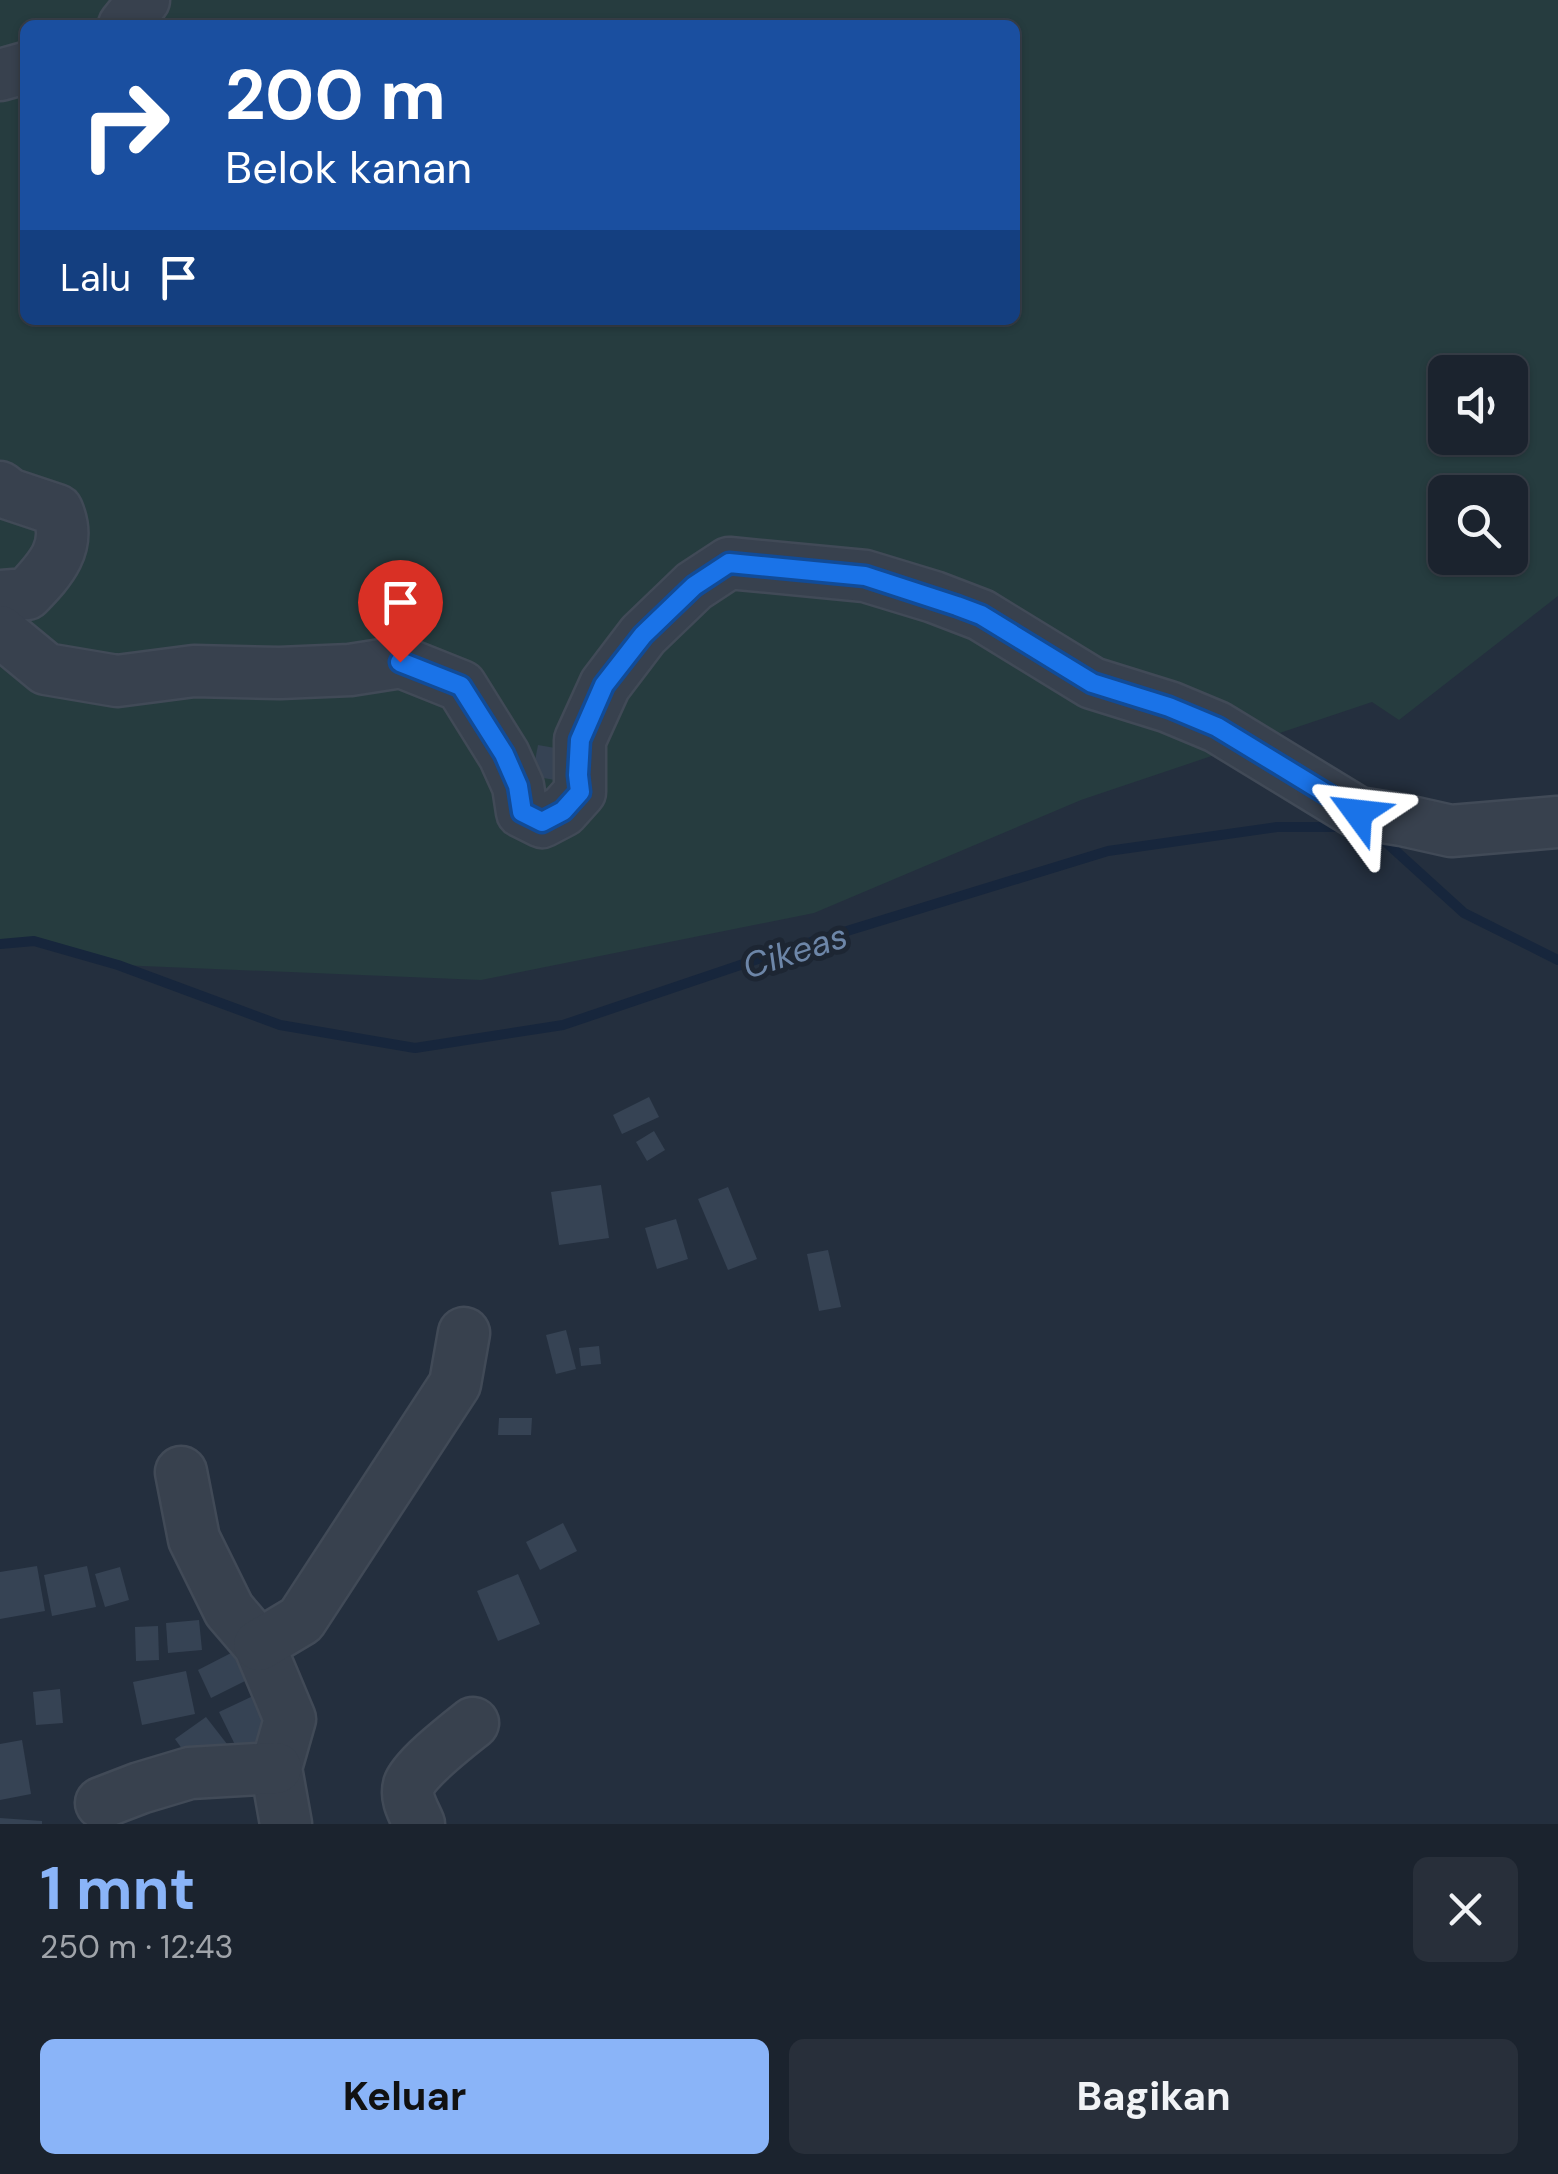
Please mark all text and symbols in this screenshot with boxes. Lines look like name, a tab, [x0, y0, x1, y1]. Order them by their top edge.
text: 200 m	[225, 50, 446, 141]
icon: right	[60, 60, 190, 190]
text: Belok kanan	[225, 138, 472, 197]
icon: arrive	[151, 250, 206, 305]
text: Lalu	[60, 253, 131, 303]
map controls	[1428, 355, 1528, 575]
button: sound	[1428, 355, 1528, 455]
button: search	[1428, 475, 1528, 575]
pin	[358, 560, 443, 663]
icon: arrive	[373, 575, 428, 630]
position arrow	[1306, 761, 1410, 865]
water label: Cikeas	[737, 912, 853, 990]
text: 1 mnt	[40, 1849, 195, 1928]
button: close	[1413, 1857, 1518, 1962]
text: 250 m · 12:43	[40, 1926, 233, 1968]
button: Keluar	[40, 2039, 769, 2154]
button: Bagikan	[789, 2039, 1518, 2154]

